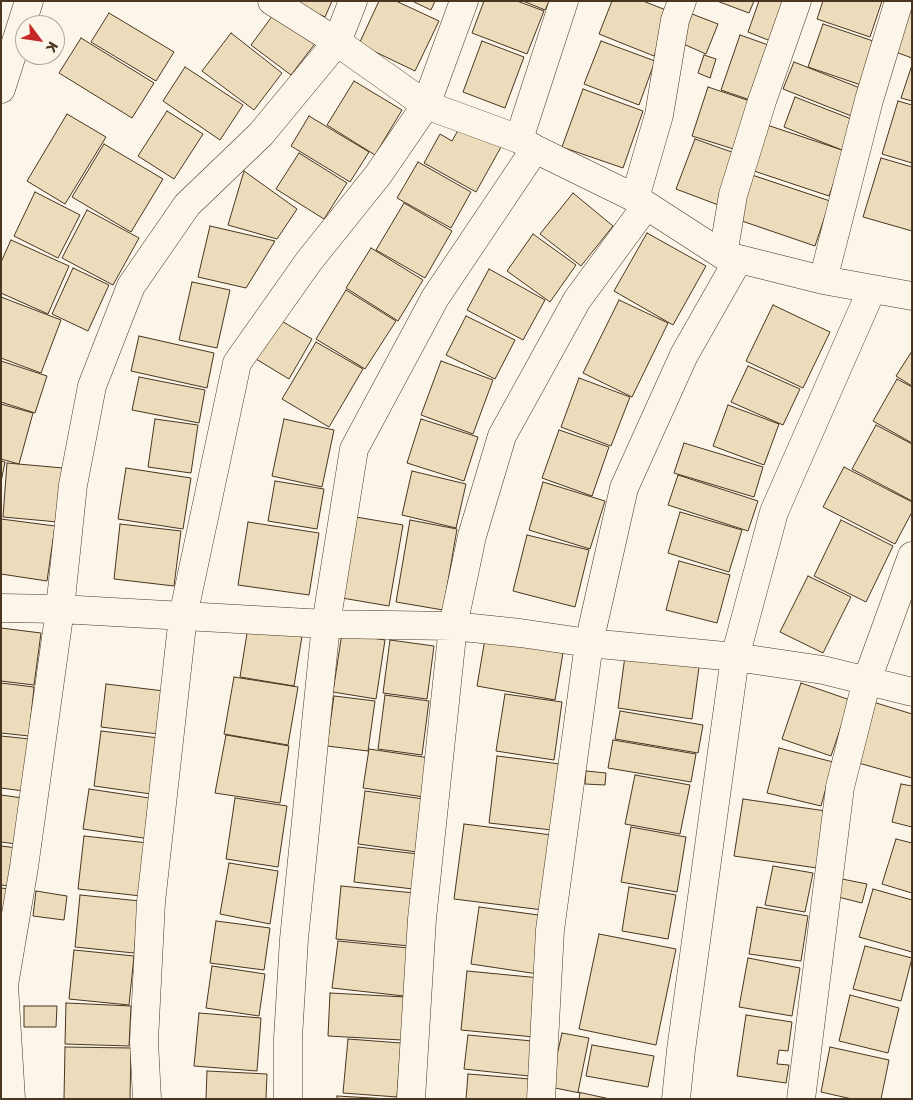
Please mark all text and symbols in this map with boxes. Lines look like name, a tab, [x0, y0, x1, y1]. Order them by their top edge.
north arrow	[15, 15, 65, 65]
text: K	[41, 38, 63, 57]

